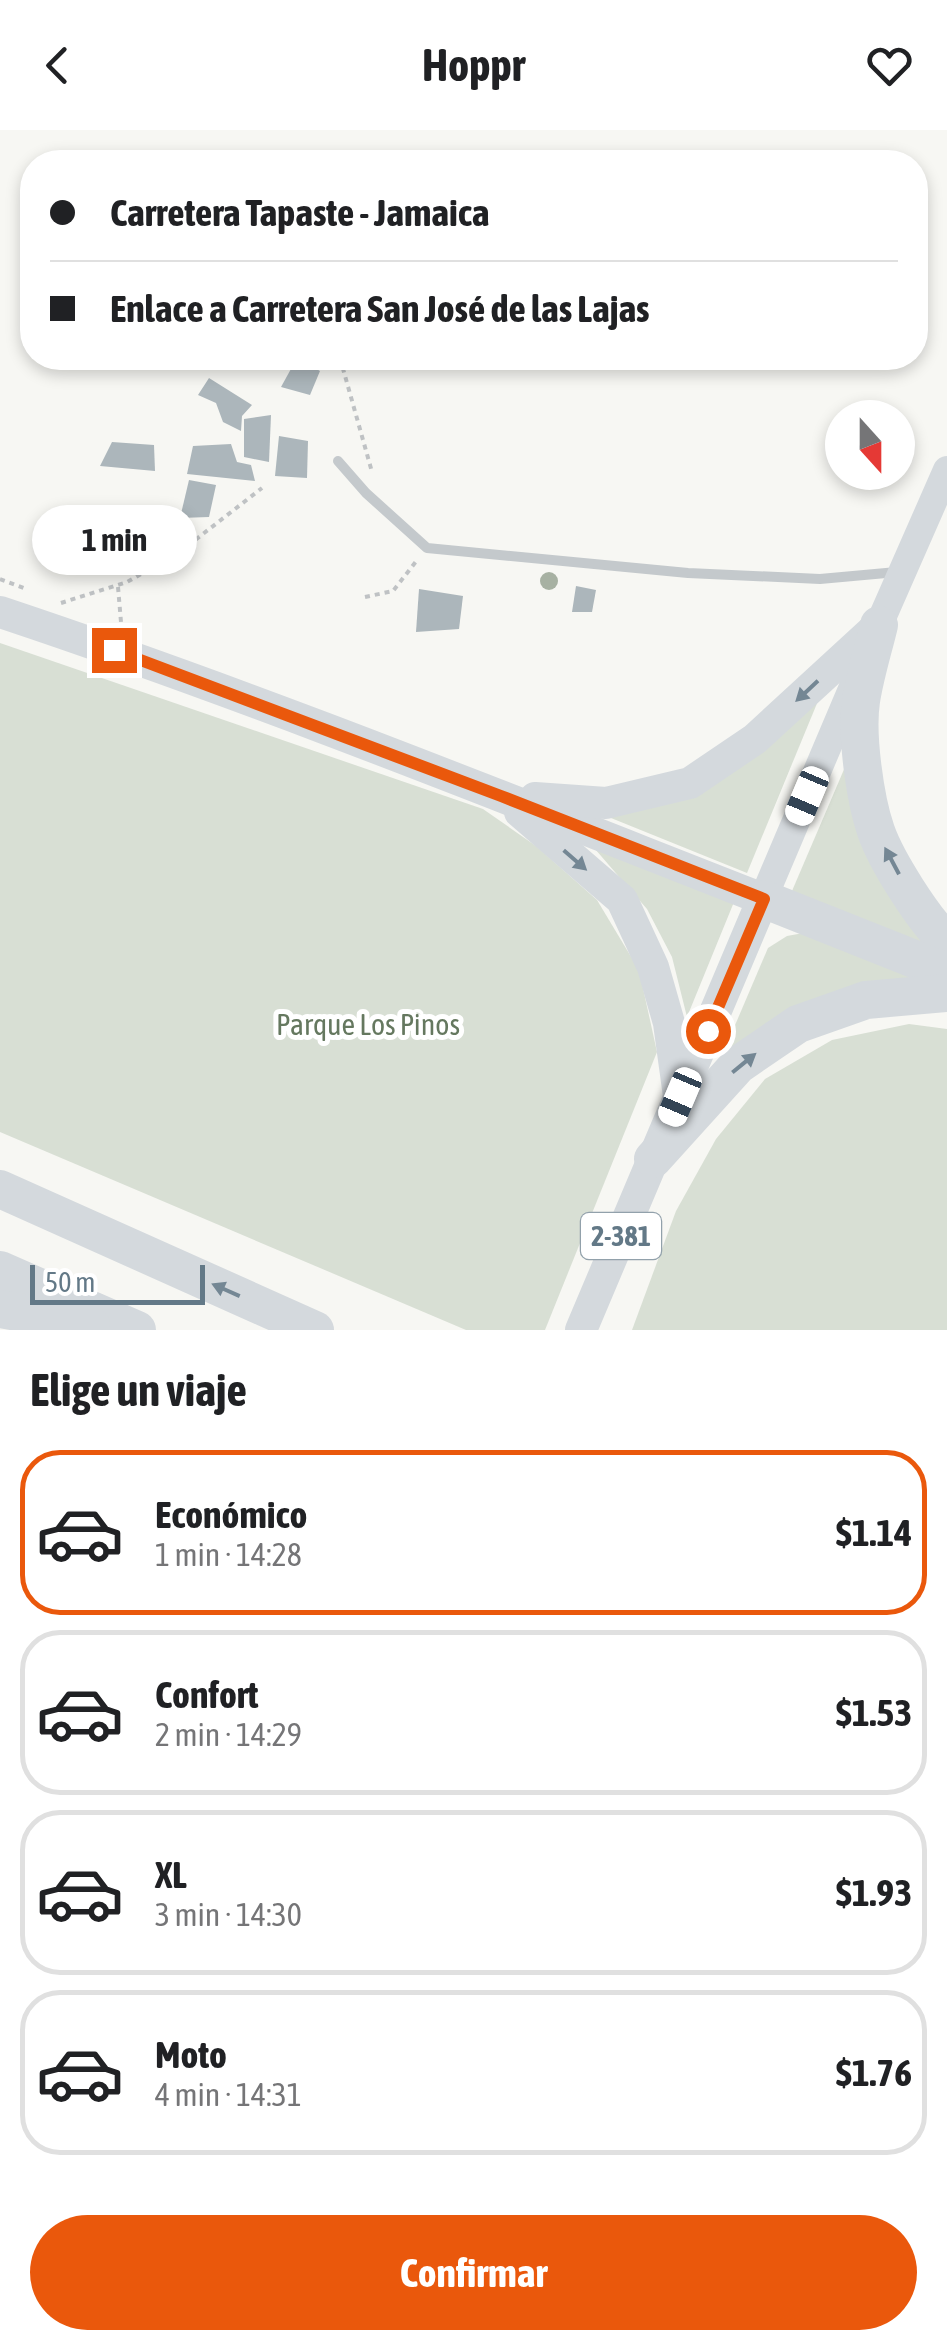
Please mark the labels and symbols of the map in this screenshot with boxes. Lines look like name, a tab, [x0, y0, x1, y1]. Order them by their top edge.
north arrow	[825, 400, 915, 490]
callout: 1 min	[32, 505, 196, 575]
route end	[92, 628, 137, 673]
one-way arrow	[795, 679, 819, 702]
car	[781, 763, 833, 829]
one-way arrow	[884, 847, 901, 876]
one-way arrow	[562, 848, 587, 870]
park label: Parque Los Pinos	[276, 1007, 460, 1041]
route start	[686, 1009, 731, 1054]
one-way arrow	[731, 1052, 757, 1073]
car	[654, 1064, 706, 1130]
road number: 2-381	[581, 1213, 661, 1259]
scale bar	[30, 1260, 205, 1304]
one-way arrow	[211, 1282, 241, 1298]

